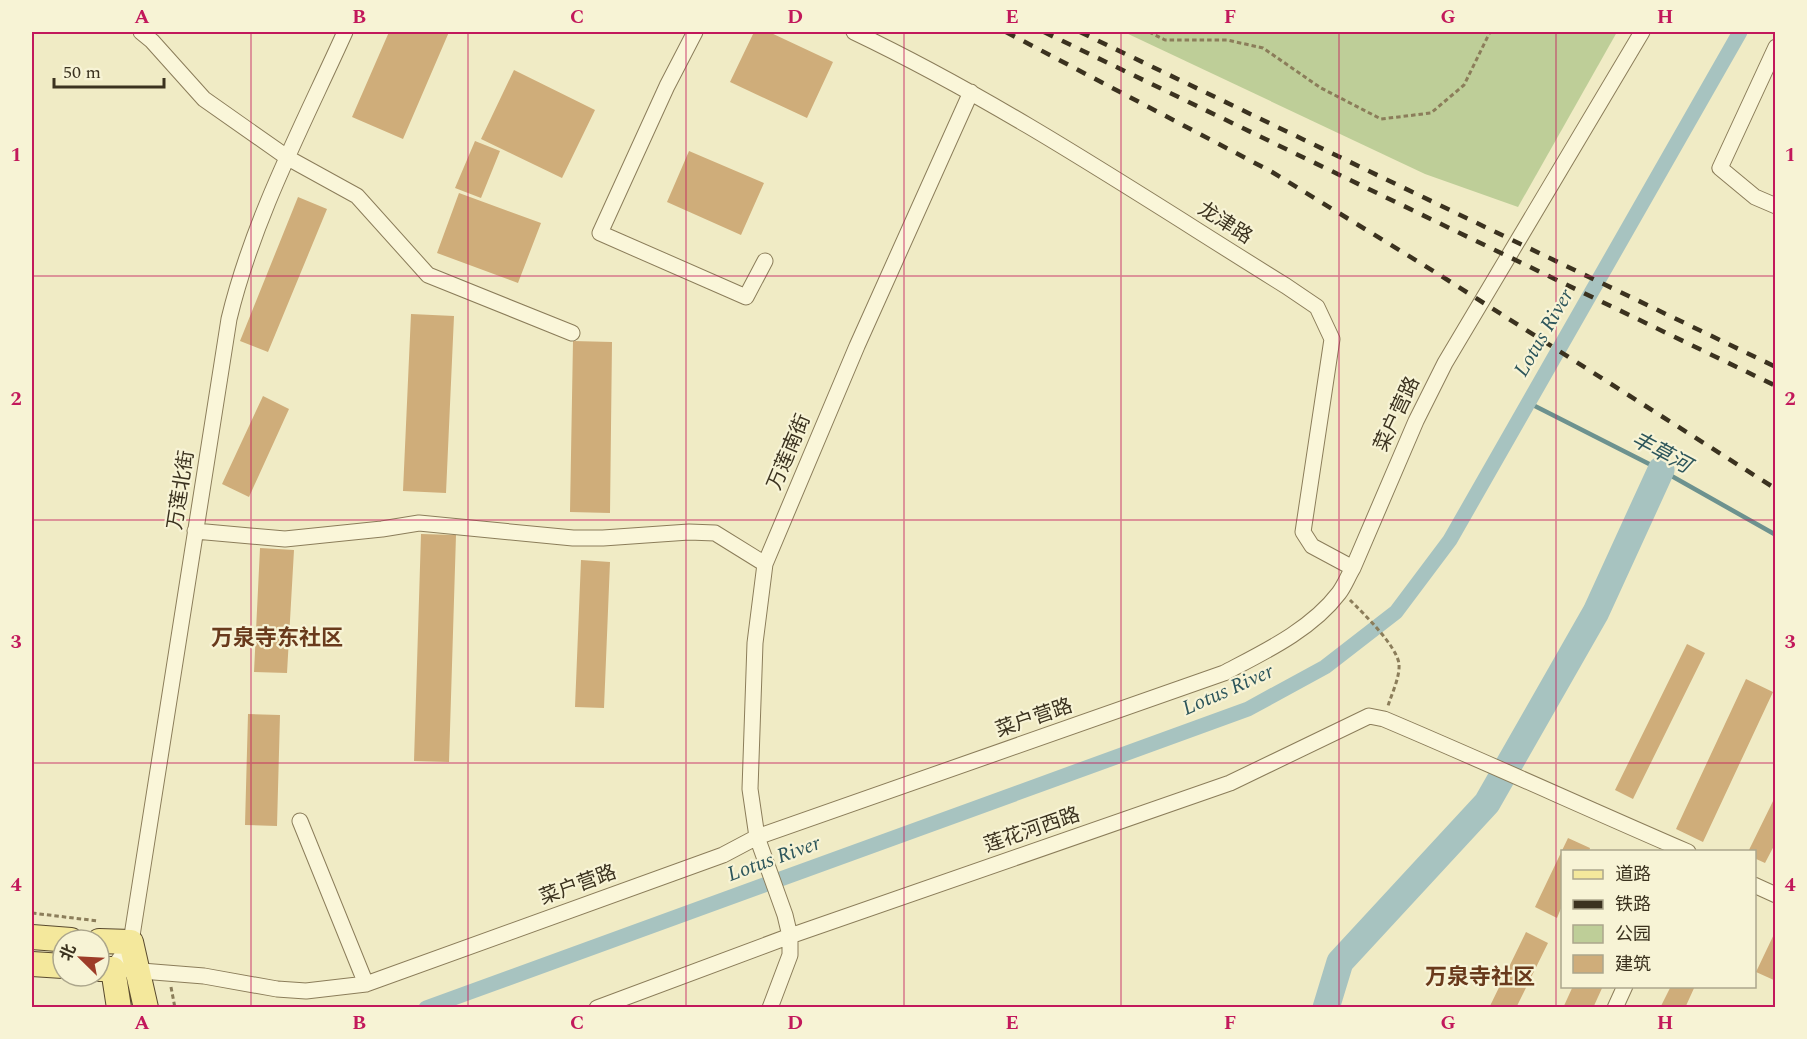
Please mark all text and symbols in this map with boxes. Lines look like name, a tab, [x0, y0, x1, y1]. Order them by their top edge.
text: A	[134, 2, 150, 32]
text: B	[352, 2, 366, 32]
text: C	[570, 2, 584, 32]
text: D	[787, 2, 803, 32]
text: E	[1005, 2, 1019, 32]
text: F	[1224, 2, 1236, 32]
text: G	[1440, 2, 1456, 32]
text: H	[1657, 2, 1673, 32]
scale bar	[54, 51, 164, 89]
text: 50 m	[63, 59, 101, 86]
text: 1	[10, 140, 22, 170]
text: 1	[1784, 140, 1796, 170]
street label: 龙津路	[1192, 194, 1258, 252]
water label: Lotus River	[1506, 282, 1583, 383]
street label: 菜户营路	[1367, 371, 1427, 457]
text: 2	[10, 384, 22, 414]
text: 2	[1784, 384, 1796, 414]
street label: 万莲南街	[760, 409, 818, 495]
water label: 丰草河	[1626, 424, 1700, 484]
street label: 万莲北街	[160, 448, 202, 532]
district label: 万泉寺东社区	[211, 622, 343, 655]
text: 3	[10, 627, 22, 657]
text: 3	[1784, 627, 1796, 657]
water label: Lotus River	[1177, 655, 1280, 724]
street label: 菜户营路	[991, 691, 1077, 745]
street label: 莲花河西路	[980, 800, 1084, 860]
water label: Lotus River	[723, 827, 826, 891]
legend	[1561, 850, 1756, 988]
street label: 菜户营路	[535, 857, 621, 913]
text: 道路	[1615, 861, 1651, 888]
text: 4	[10, 870, 22, 900]
text: 4	[1784, 870, 1796, 900]
text: 铁路	[1615, 891, 1651, 918]
text: 公园	[1615, 921, 1651, 948]
north arrow	[51, 928, 111, 988]
text: 北	[54, 940, 82, 965]
text: 建筑	[1615, 951, 1651, 978]
district label: 万泉寺社区	[1425, 961, 1535, 994]
text: A	[134, 1008, 150, 1038]
text: B	[352, 1008, 366, 1038]
text: C	[570, 1008, 584, 1038]
text: D	[787, 1008, 803, 1038]
text: E	[1005, 1008, 1019, 1038]
text: F	[1224, 1008, 1236, 1038]
text: G	[1440, 1008, 1456, 1038]
text: H	[1657, 1008, 1673, 1038]

